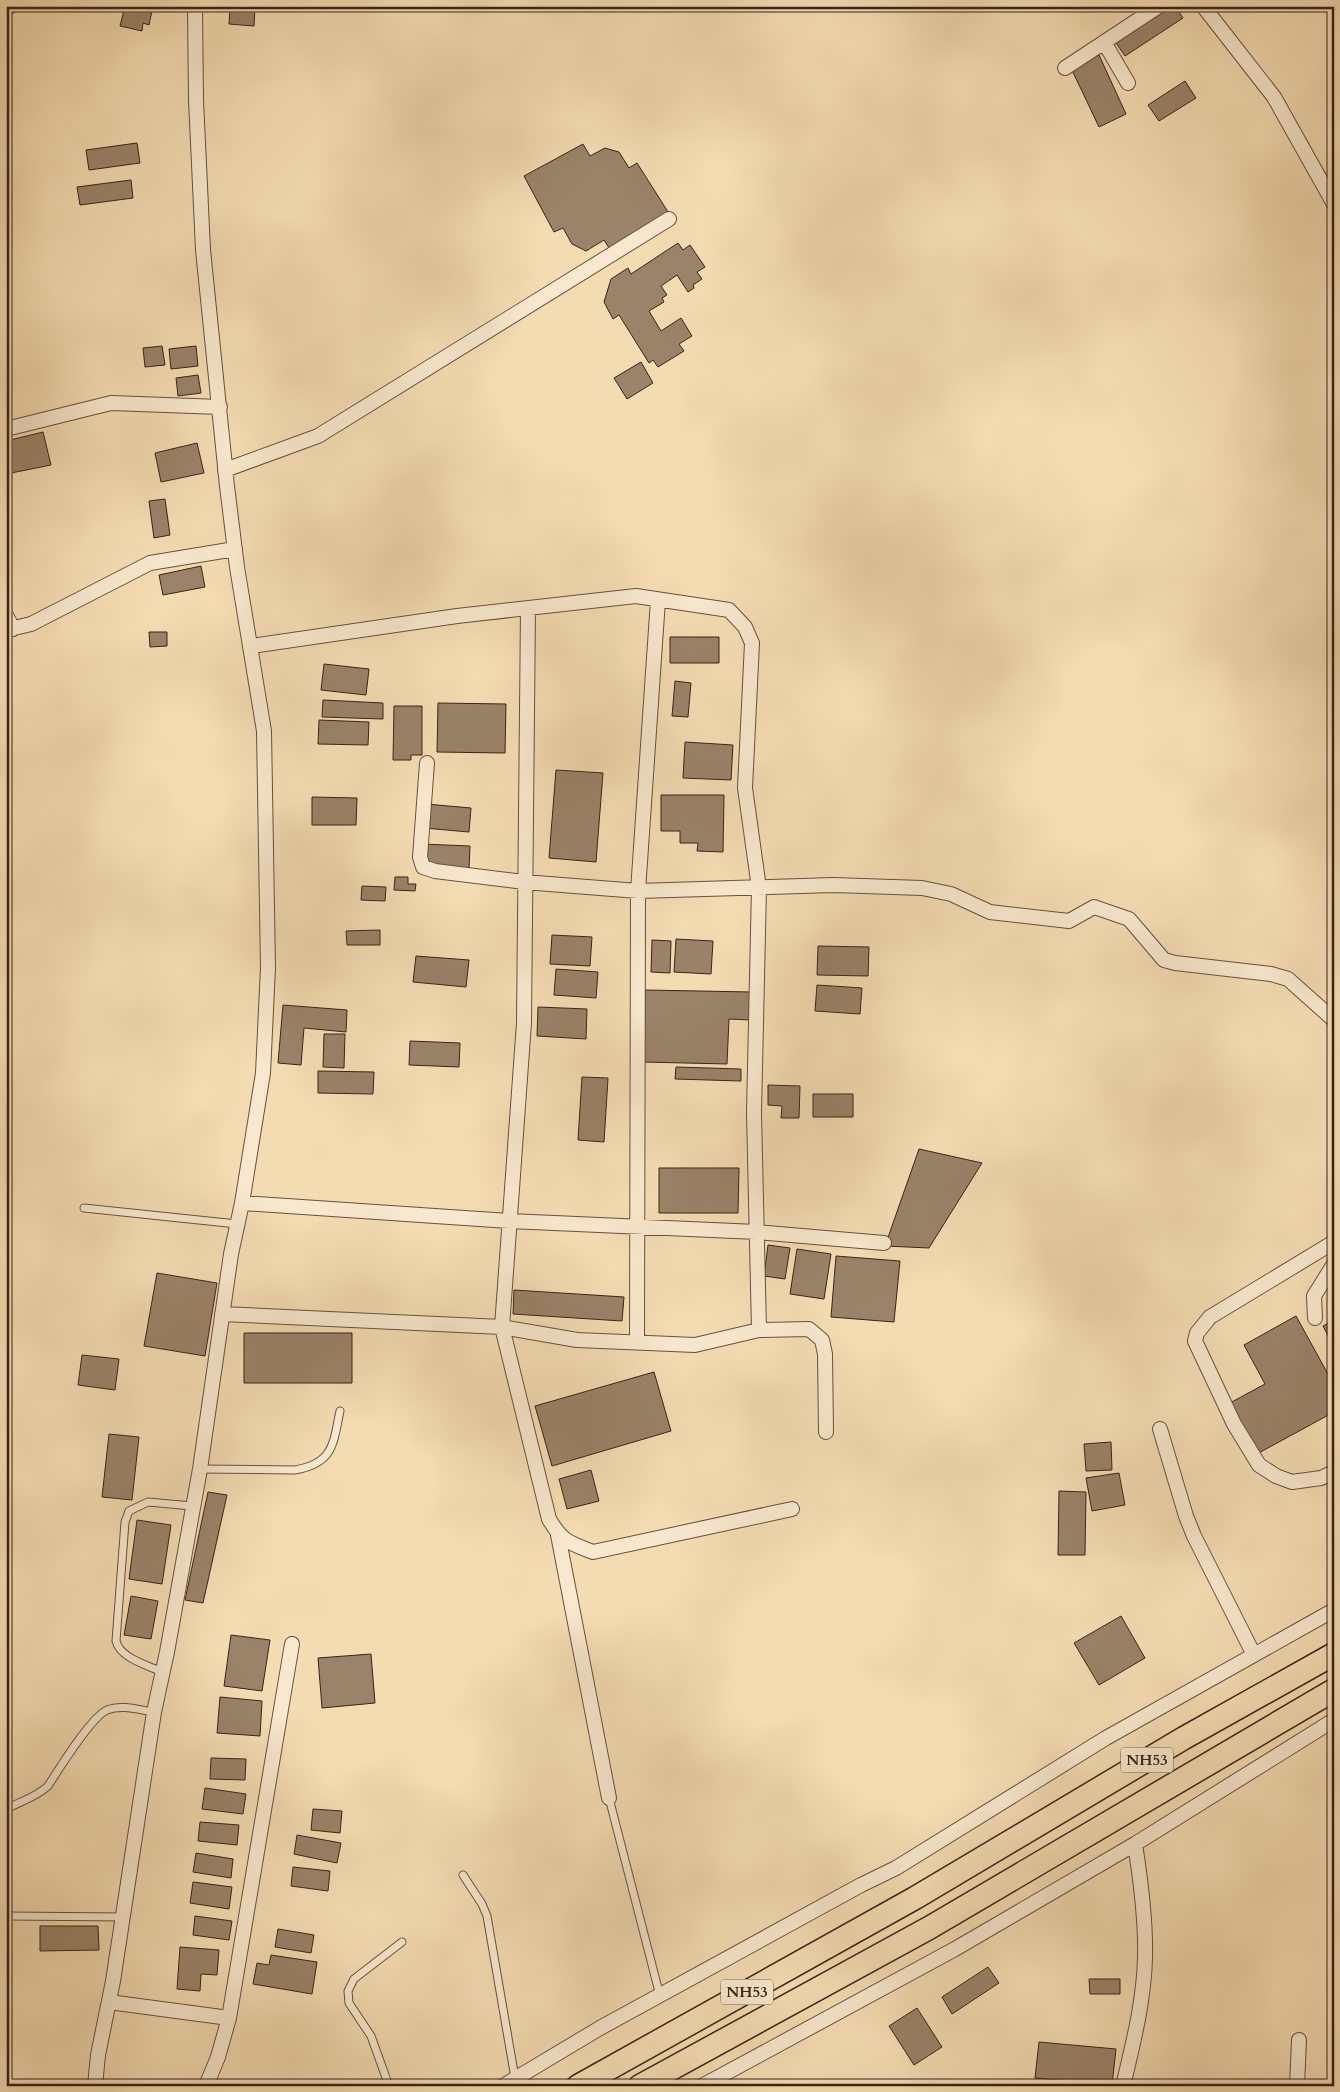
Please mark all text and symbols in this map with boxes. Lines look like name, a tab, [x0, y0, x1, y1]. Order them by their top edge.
road number: NH53	[1121, 1748, 1173, 1772]
road number: NH53	[721, 1980, 773, 2004]

